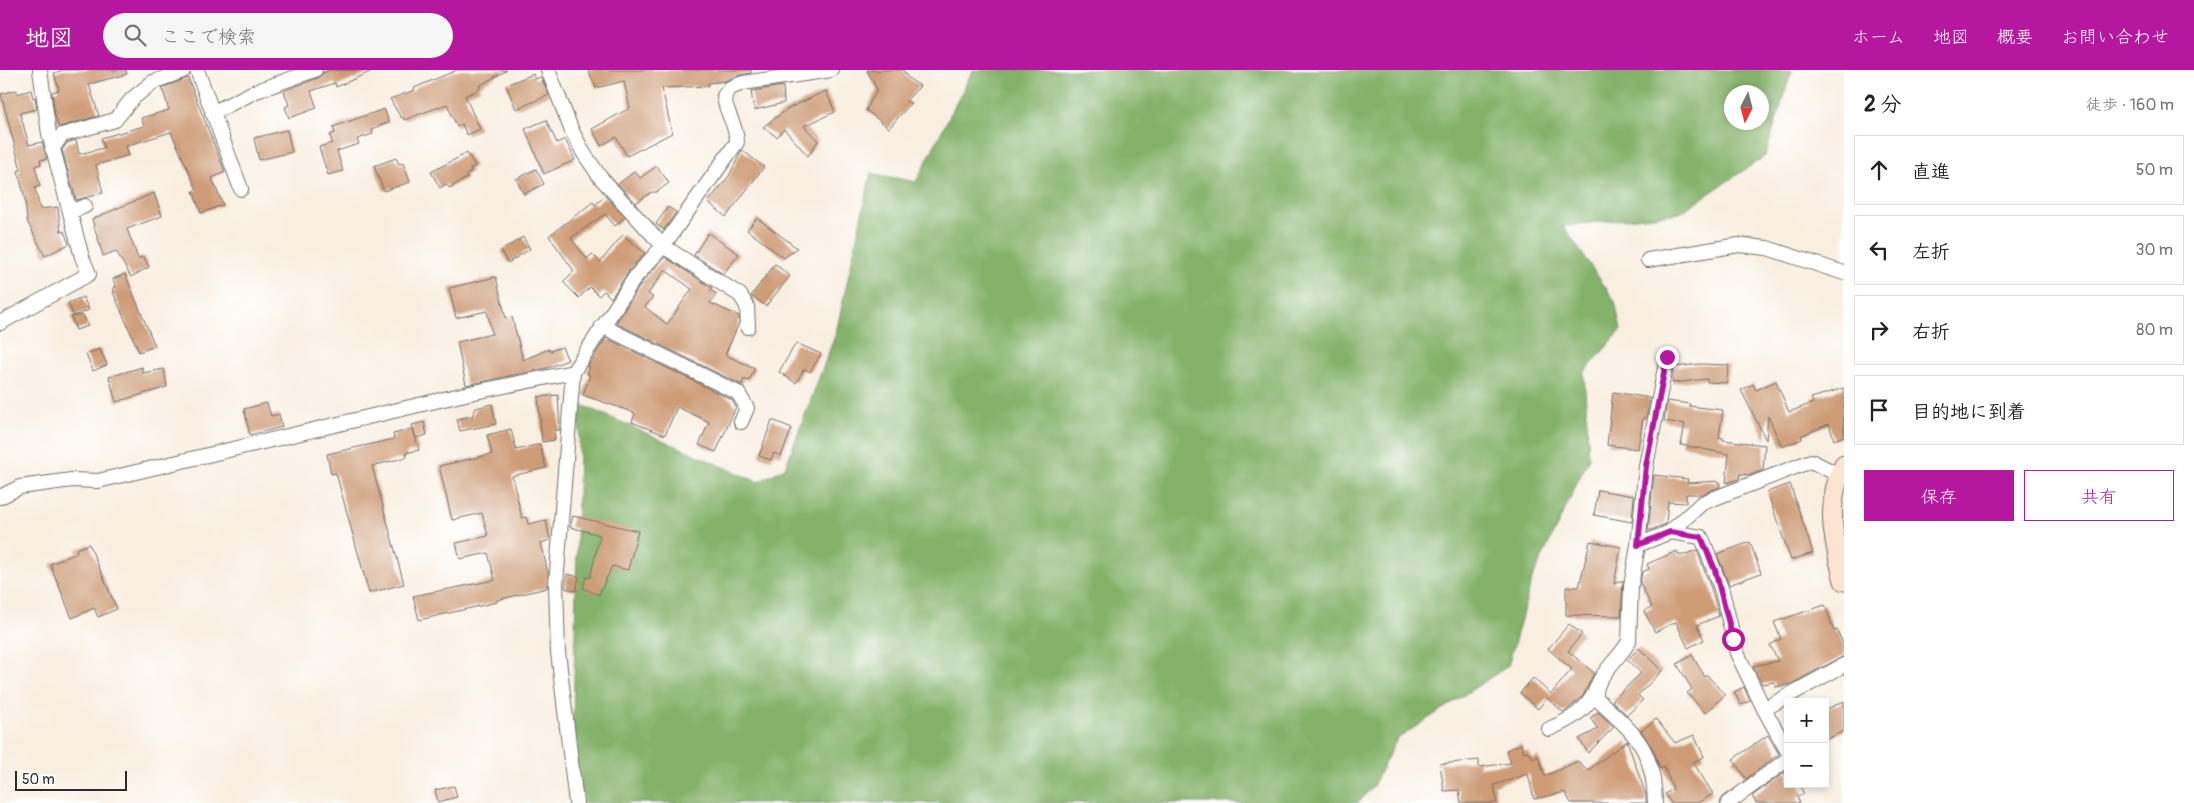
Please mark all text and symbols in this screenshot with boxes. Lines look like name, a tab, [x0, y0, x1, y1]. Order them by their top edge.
search box	[103, 13, 453, 58]
icon: search	[121, 21, 149, 49]
text: 地図	[25, 24, 73, 53]
text: ここで検索	[161, 25, 256, 49]
text: ホーム	[1852, 26, 1905, 49]
text: 地図	[1933, 26, 1969, 49]
text: 概要	[1997, 26, 2033, 49]
text: お問い合わせ	[2061, 26, 2169, 49]
north arrow	[1724, 85, 1769, 130]
text: 2 分	[1864, 91, 1901, 118]
text: 徒歩 · 160 m	[2086, 95, 2174, 115]
icon: ahead	[1865, 156, 1893, 184]
text: 直進	[1912, 160, 1950, 184]
text: 50 m	[2136, 160, 2173, 180]
icon: left	[1865, 236, 1893, 264]
text: 左折	[1912, 240, 1950, 264]
text: 30 m	[2135, 240, 2173, 260]
icon: right	[1865, 316, 1893, 344]
text: 右折	[1912, 320, 1950, 344]
text: 80 m	[2136, 320, 2173, 340]
route end	[1656, 346, 1679, 369]
icon: arrive	[1865, 396, 1893, 424]
text: 目的地に到着	[1912, 400, 2026, 424]
button: 保存	[1864, 470, 2014, 521]
button: 共有	[2024, 470, 2174, 521]
route start	[1722, 628, 1745, 651]
map controls	[1784, 698, 1829, 788]
button: +	[1784, 698, 1829, 743]
button: −	[1784, 743, 1829, 788]
scale bar	[15, 768, 128, 791]
text: 50 m	[22, 771, 55, 788]

